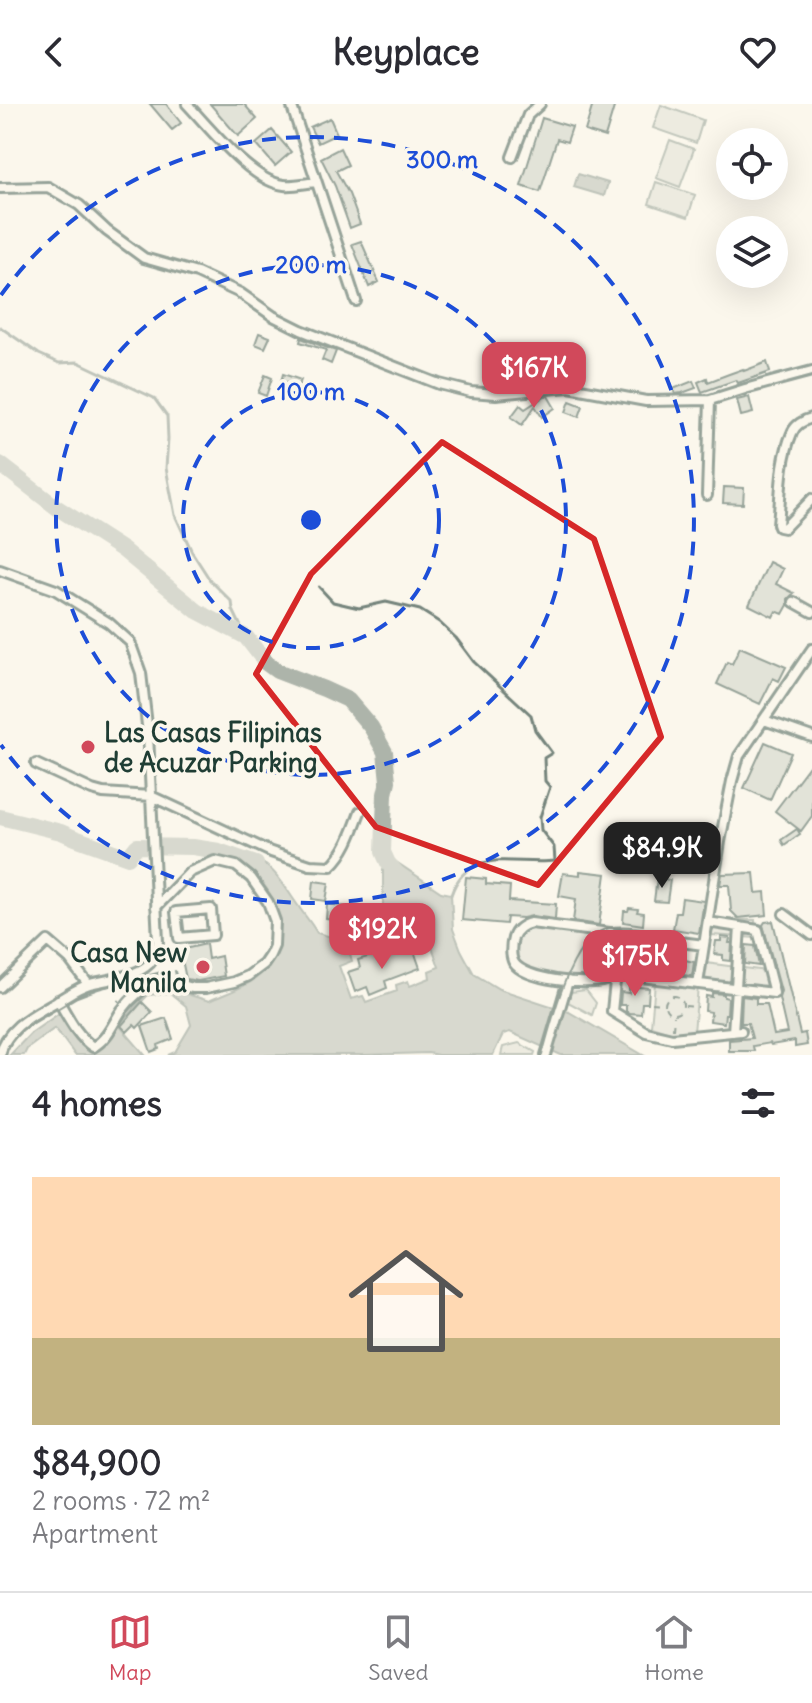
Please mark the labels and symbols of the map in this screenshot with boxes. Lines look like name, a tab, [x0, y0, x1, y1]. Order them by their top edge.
text: 300 m	[406, 144, 478, 174]
text: 200 m	[275, 249, 347, 279]
pin: $167K	[478, 342, 590, 410]
text: 100 m	[277, 376, 345, 406]
centre of rings	[297, 506, 325, 534]
place label: Las Casas Filipinas de Acuzar Parking	[104, 716, 322, 779]
marker: Las Casas Filipinas de Acuzar Parking	[79, 738, 97, 756]
pin: $84.9K	[597, 822, 727, 890]
pin: $192K	[326, 903, 438, 971]
pin: $175K	[579, 930, 691, 998]
place label: Casa New Manila	[70, 936, 188, 999]
marker: Casa New Manila	[194, 958, 212, 976]

